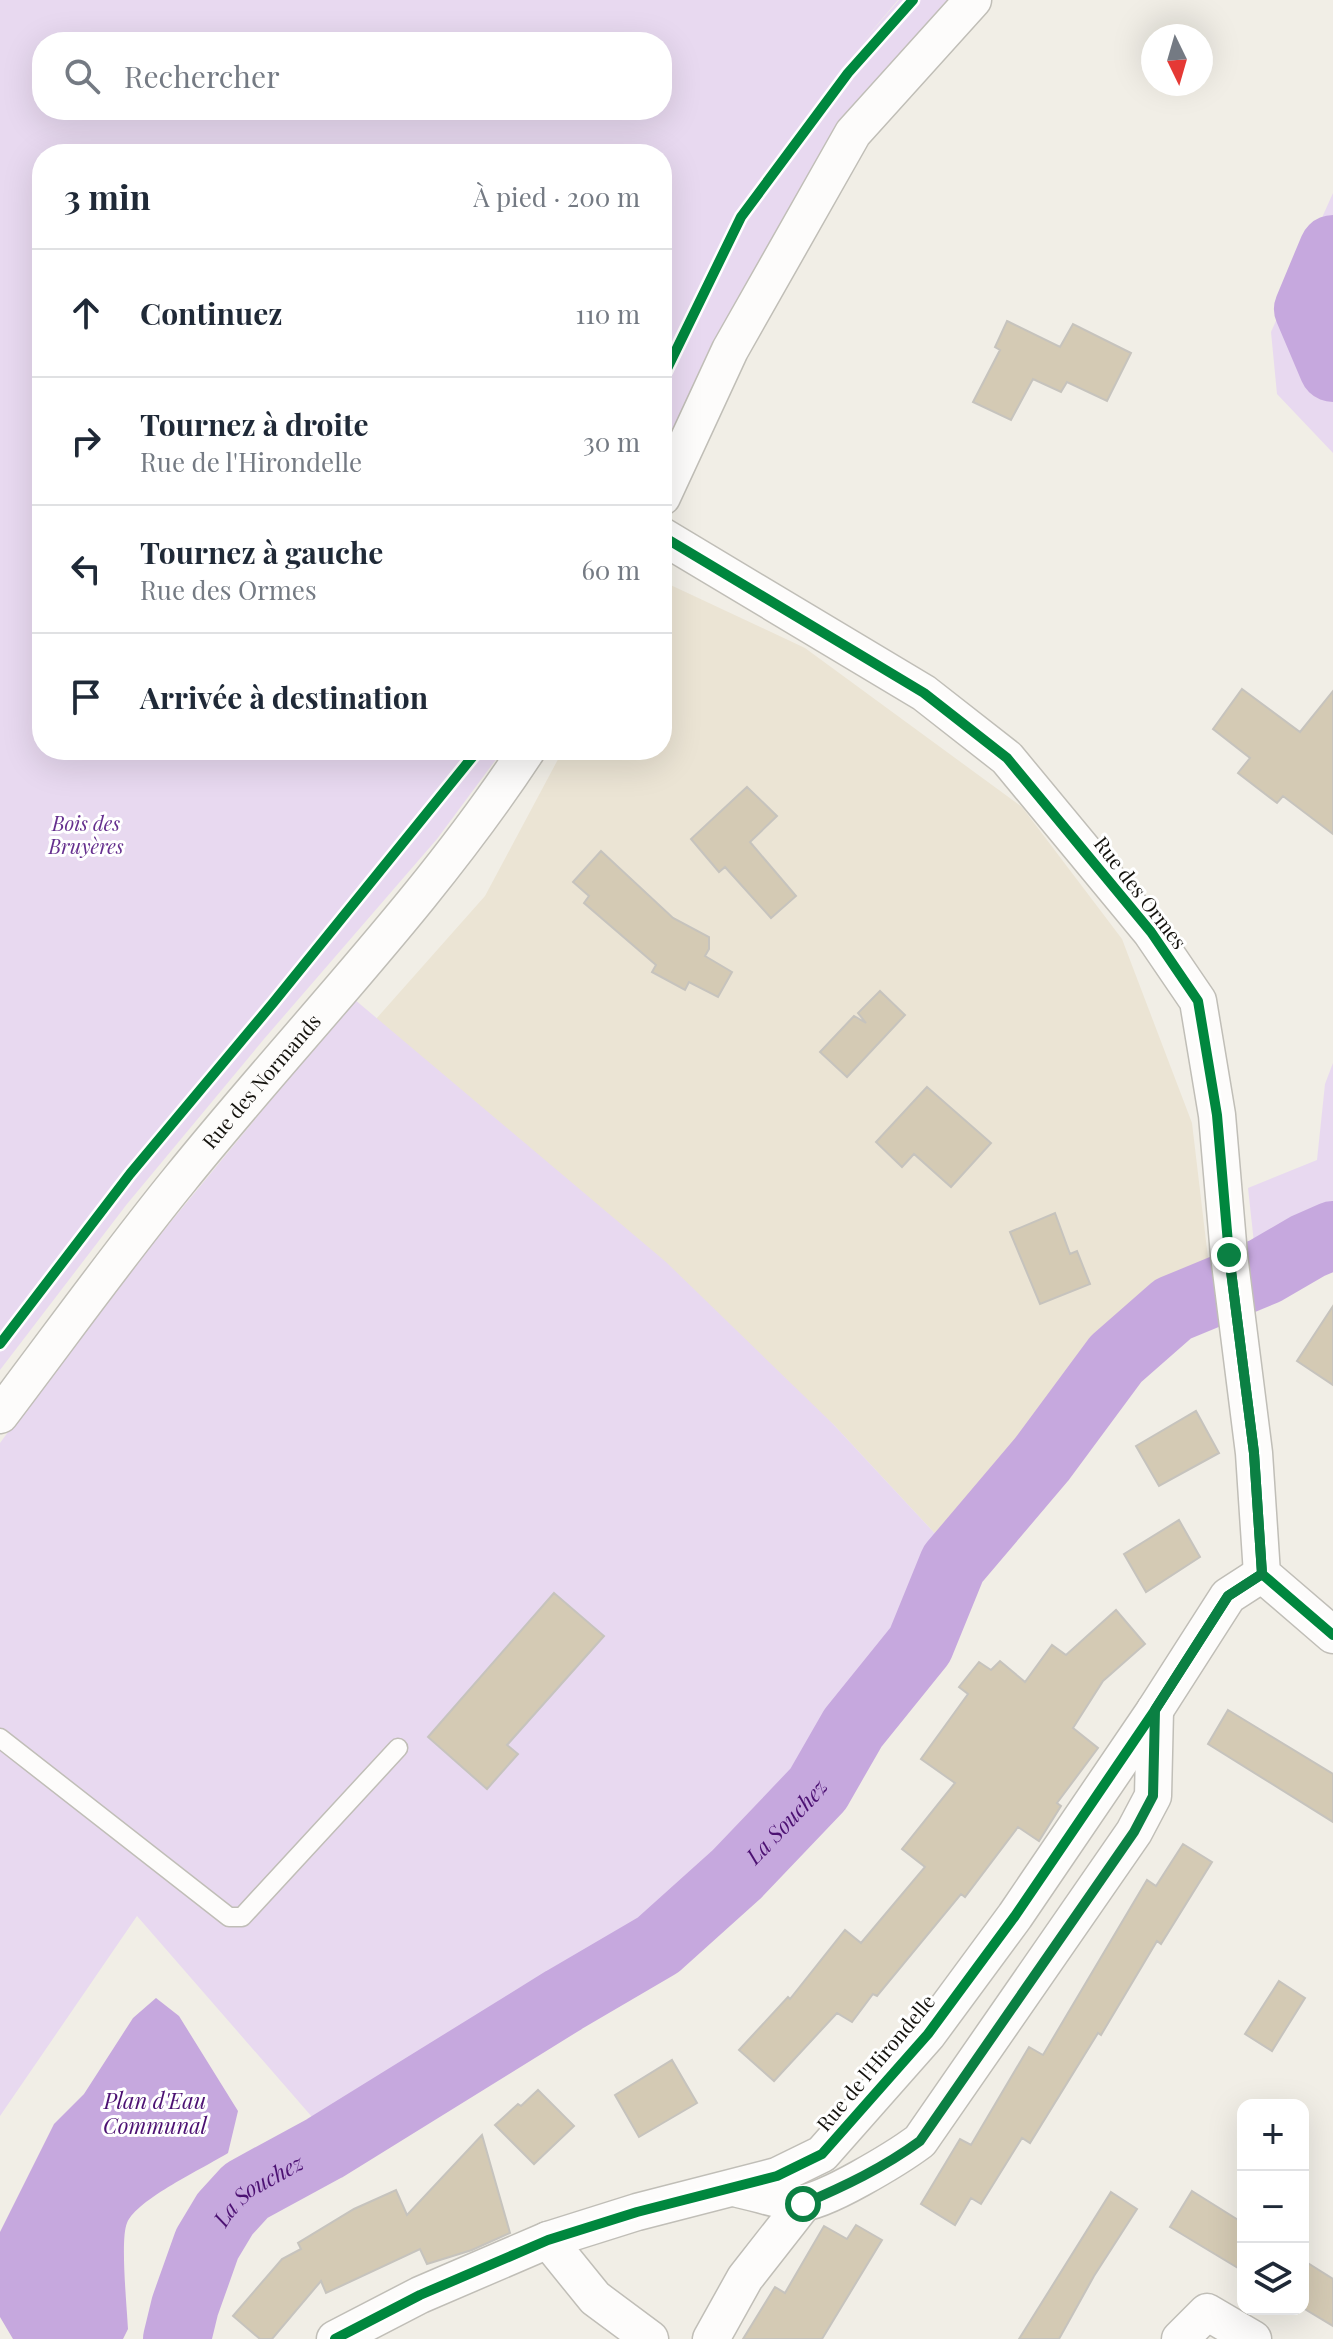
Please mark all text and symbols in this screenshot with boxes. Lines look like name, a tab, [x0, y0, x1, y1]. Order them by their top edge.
north arrow	[1141, 24, 1213, 96]
search box	[32, 32, 672, 120]
icon: search	[60, 54, 104, 98]
text: Rechercher	[124, 56, 280, 96]
text: 3 min	[64, 173, 151, 219]
text: À pied · 200 m	[473, 179, 640, 214]
icon: ahead	[64, 291, 108, 335]
text: Continuez	[140, 293, 282, 333]
text: 110 m	[576, 296, 640, 331]
text: Tournez à droite	[140, 404, 369, 444]
icon: right	[64, 419, 108, 463]
text: 30 m	[583, 424, 640, 459]
text: Rue de l'Hirondelle	[140, 444, 362, 479]
text: Tournez à gauche	[140, 532, 383, 572]
icon: left	[64, 547, 108, 591]
text: 60 m	[581, 552, 640, 587]
text: Rue des Ormes	[140, 572, 317, 607]
icon: arrive	[64, 675, 108, 719]
text: Arrivée à destination	[140, 677, 428, 717]
park label: Bois des Bruyères	[47, 809, 124, 859]
street label: Rue des Ormes	[1089, 830, 1194, 954]
street label: Rue des Normands	[195, 1008, 326, 1154]
route end	[1211, 1237, 1247, 1273]
water label: La Souchez	[738, 1773, 834, 1871]
street label: Rue de l'Hirondelle	[810, 1988, 940, 2136]
water label: Plan d'Eau Communal	[103, 2085, 208, 2140]
map controls	[1237, 2099, 1309, 2315]
button: +	[1237, 2099, 1309, 2171]
water label: La Souchez	[205, 2146, 309, 2232]
button: −	[1237, 2171, 1309, 2243]
route start	[785, 2186, 821, 2222]
button: layers	[1237, 2243, 1309, 2315]

